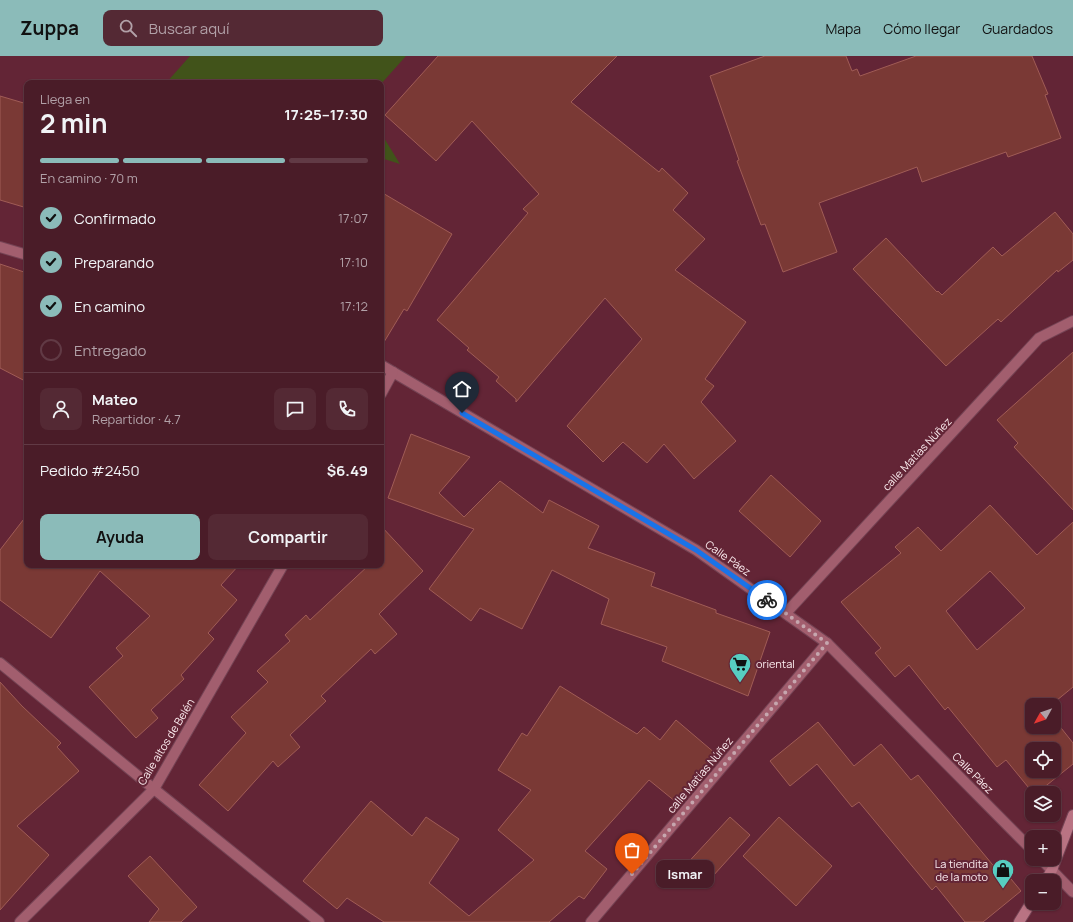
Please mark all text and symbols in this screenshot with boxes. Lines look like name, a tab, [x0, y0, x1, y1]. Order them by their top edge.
search box	[103, 10, 383, 46]
text: Zuppa	[20, 15, 79, 41]
icon: search	[117, 17, 139, 39]
text: Buscar aquí	[149, 18, 229, 39]
text: Mapa	[826, 19, 861, 38]
text: Cómo llegar	[883, 19, 960, 38]
text: Guardados	[982, 19, 1053, 38]
text: Llega en	[40, 90, 90, 108]
text: 17:25–17:30	[284, 104, 368, 125]
text: 2 min	[40, 105, 108, 141]
text: En camino · 70 m	[40, 169, 138, 187]
icon: check	[40, 207, 62, 229]
text: Confirmado	[74, 208, 156, 229]
text: 17:07	[338, 209, 368, 227]
icon: check	[40, 251, 62, 273]
text: Preparando	[74, 252, 154, 273]
text: 17:10	[340, 253, 368, 271]
icon: check	[40, 295, 62, 317]
text: En camino	[74, 296, 145, 317]
text: 17:12	[340, 297, 368, 315]
text: Entregado	[74, 340, 146, 361]
pin	[445, 372, 479, 413]
icon: home	[451, 378, 473, 400]
button: person	[40, 388, 82, 430]
button: chat	[274, 388, 316, 430]
button: phone	[326, 388, 368, 430]
text: Mateo	[92, 389, 138, 410]
text: Repartidor · 4.7	[92, 410, 181, 428]
street label: calle Matías Núñez	[879, 414, 955, 494]
text: Pedido #2450	[40, 460, 140, 481]
text: $6.49	[327, 460, 368, 481]
button: Ayuda	[40, 514, 200, 560]
button: Compartir	[208, 514, 368, 560]
street label: Calle Páez	[702, 536, 754, 579]
courier	[747, 580, 787, 620]
icon: bike	[756, 589, 778, 611]
supermarket icon: oriental	[727, 651, 753, 684]
place label: oriental	[756, 656, 795, 671]
street label: Calle altos de Belén	[134, 696, 197, 788]
north arrow	[1025, 698, 1061, 734]
map controls	[1025, 698, 1061, 910]
street label: calle Matías Núñez	[663, 733, 736, 816]
button: locate	[1025, 742, 1061, 778]
street label: Calle Páez	[949, 749, 997, 797]
button: layers	[1025, 786, 1061, 822]
button: +	[1025, 830, 1061, 866]
pin	[615, 833, 649, 874]
icon: bag	[621, 839, 643, 861]
place label: La tiendita de la moto	[935, 856, 988, 884]
shop icon: La tiendita de la moto	[990, 857, 1016, 890]
callout: Ismar	[656, 860, 714, 888]
text: Ismar	[667, 865, 703, 883]
button: −	[1025, 874, 1061, 910]

